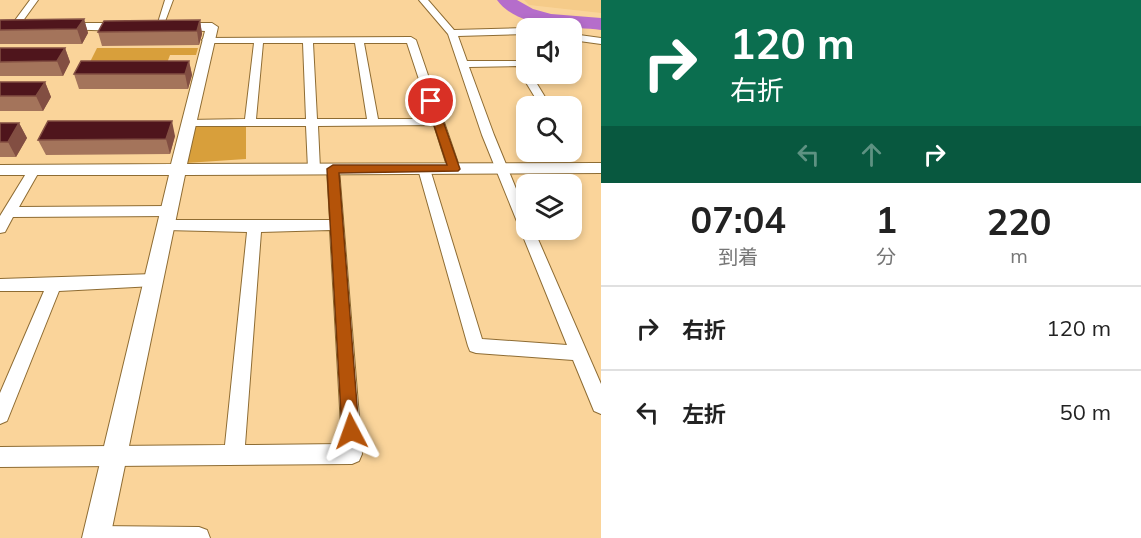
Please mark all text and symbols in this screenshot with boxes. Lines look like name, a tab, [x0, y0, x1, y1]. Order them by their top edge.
text: 120 m	[730, 17, 855, 70]
map controls	[516, 18, 582, 240]
button: sound	[516, 18, 582, 84]
icon: right	[631, 24, 709, 102]
text: 右折	[730, 73, 784, 107]
pin	[405, 75, 456, 126]
icon: arrive	[414, 84, 447, 117]
button: search	[516, 96, 582, 162]
icon: left	[792, 138, 825, 171]
icon: ahead	[855, 138, 888, 171]
icon: right	[918, 138, 951, 171]
button: layers	[516, 174, 582, 240]
text: 07:04	[691, 197, 786, 242]
text: 1	[875, 197, 897, 242]
text: 220	[987, 199, 1051, 244]
text: m	[1010, 243, 1028, 268]
text: 到着	[718, 244, 758, 269]
text: 分	[876, 244, 896, 269]
icon: right	[631, 312, 664, 345]
text: 120 m	[1046, 314, 1111, 342]
text: 右折	[682, 316, 726, 344]
icon: left	[631, 396, 664, 429]
text: 50 m	[1060, 398, 1111, 426]
position arrow	[319, 399, 383, 463]
text: 左折	[682, 400, 726, 428]

